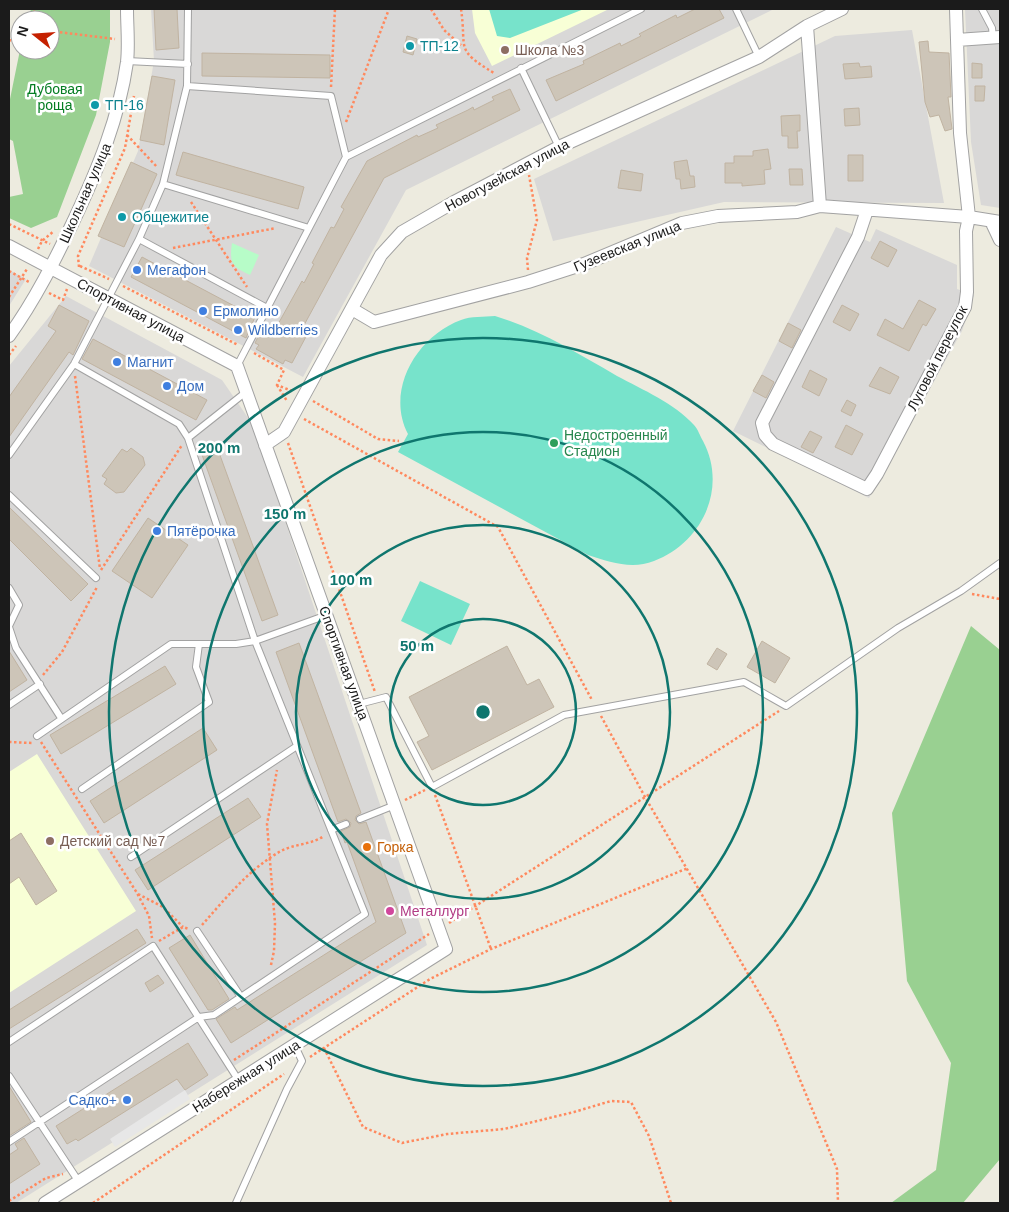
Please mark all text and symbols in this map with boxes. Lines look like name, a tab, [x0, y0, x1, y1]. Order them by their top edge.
north arrow	[10, 10, 60, 60]
text: N	[13, 24, 32, 38]
place label: ТП-12	[420, 38, 459, 54]
marker: ТП-12	[404, 40, 416, 52]
place label: Школа №3	[515, 42, 584, 58]
marker: Школа №3	[499, 44, 511, 56]
park label: Дубовая роща	[27, 81, 83, 113]
place label: ТП-16	[105, 97, 144, 113]
marker: ТП-16	[89, 99, 101, 111]
street label: Новогузейская улица	[442, 135, 572, 214]
street label: Школьная улица	[56, 140, 114, 245]
place label: Общежитие	[132, 209, 209, 225]
marker: Общежитие	[116, 211, 128, 223]
street label: Гузеевская улица	[571, 217, 683, 275]
place label: Мегафон	[147, 262, 206, 278]
marker: Мегафон	[131, 264, 143, 276]
street label: Спортивная улица	[74, 275, 188, 345]
street label: Луговой переулок	[904, 302, 971, 413]
place label: Ермолино	[213, 303, 279, 319]
marker: Ермолино	[197, 305, 209, 317]
place label: Wildberries	[248, 322, 318, 338]
marker: Wildberries	[232, 324, 244, 336]
place label: Магнит	[127, 354, 174, 370]
marker: Магнит	[111, 356, 123, 368]
place label: Дом	[177, 378, 204, 394]
marker: Дом	[161, 380, 173, 392]
place label: Недостроенный Стадион	[564, 427, 668, 459]
marker: Недостроенный Стадион	[548, 437, 560, 449]
text: 200 m	[198, 439, 240, 456]
text: 150 m	[264, 505, 306, 522]
place label: Пятёрочка	[167, 523, 236, 539]
marker: Пятёрочка	[151, 525, 163, 537]
text: 100 m	[330, 571, 372, 588]
street label: Спортивная улица	[316, 604, 372, 722]
text: 50 m	[400, 637, 434, 654]
centre of rings	[474, 703, 492, 721]
place label: Детский сад №7	[60, 833, 166, 849]
marker: Детский сад №7	[44, 835, 56, 847]
place label: Горка	[377, 839, 414, 855]
marker: Горка	[361, 841, 373, 853]
place label: Металлург	[400, 903, 469, 919]
marker: Металлург	[384, 905, 396, 917]
street label: Набережная улица	[189, 1036, 303, 1116]
place label: Садко+	[69, 1092, 117, 1108]
marker: Садко+	[121, 1094, 133, 1106]

